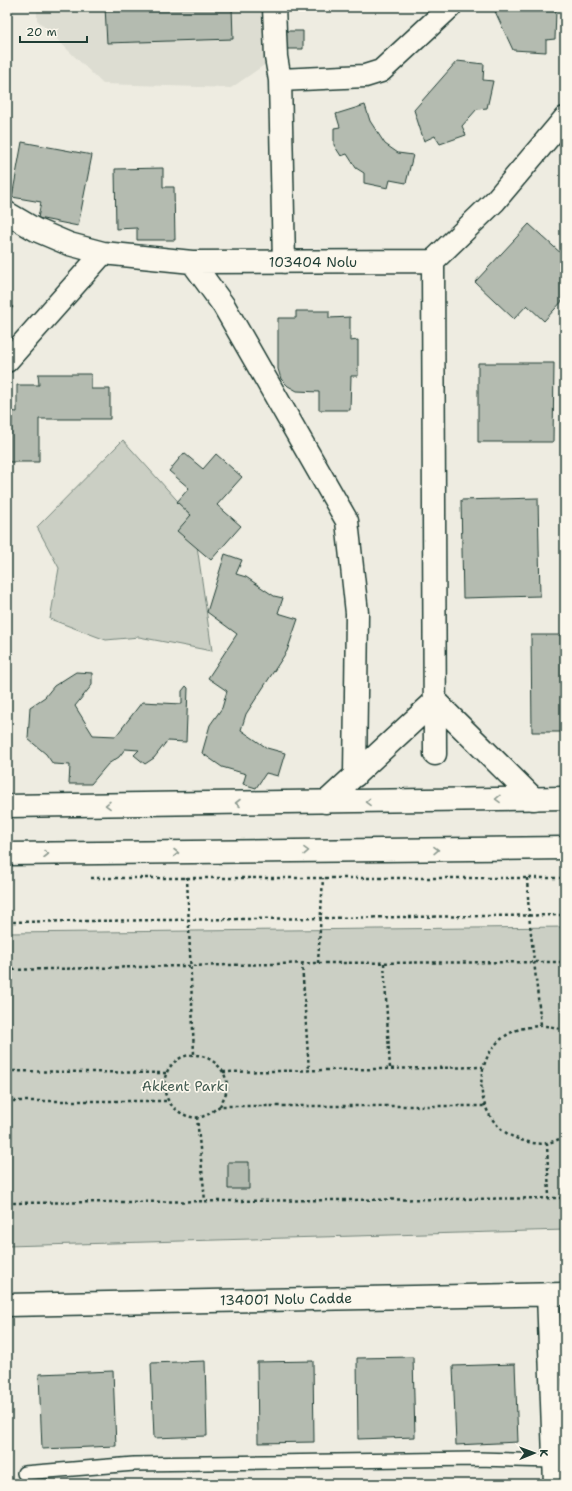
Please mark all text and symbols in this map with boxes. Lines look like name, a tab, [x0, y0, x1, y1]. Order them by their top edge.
scale bar	[20, 18, 87, 44]
text: 20 m	[26, 24, 57, 40]
street label: 103404 Nolu	[269, 253, 357, 271]
one-way arrow	[495, 795, 501, 803]
one-way arrow	[365, 798, 371, 806]
one-way arrow	[235, 799, 241, 807]
one-way arrow	[105, 800, 111, 809]
one-way arrow	[433, 846, 439, 854]
one-way arrow	[303, 847, 309, 856]
one-way arrow	[173, 849, 179, 857]
one-way arrow	[43, 850, 49, 858]
park label: Akkent Parkı	[142, 1077, 228, 1095]
street label: 134001 Nolu Cadde	[220, 1289, 352, 1309]
north arrow	[514, 1433, 554, 1473]
text: K	[536, 1449, 551, 1457]

